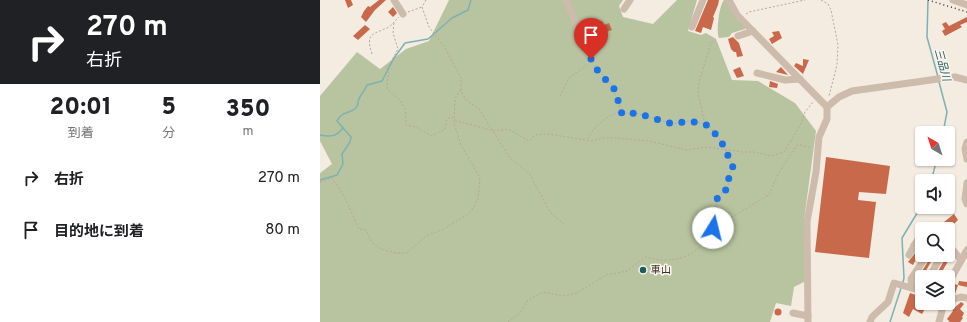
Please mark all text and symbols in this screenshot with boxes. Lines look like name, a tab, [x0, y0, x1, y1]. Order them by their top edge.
text: 270 m	[86, 10, 168, 46]
icon: right	[20, 16, 72, 68]
pin	[574, 18, 608, 59]
icon: arrive	[580, 24, 602, 46]
water label: 三品川	[931, 47, 953, 84]
text: 右折	[86, 50, 122, 73]
text: 20:01	[50, 93, 112, 123]
text: 5	[161, 93, 176, 123]
text: 350	[226, 95, 270, 125]
text: m	[242, 124, 253, 140]
text: 到着	[68, 126, 94, 142]
text: 分	[162, 126, 175, 142]
north arrow	[915, 126, 955, 166]
map controls	[915, 126, 955, 310]
icon: right	[20, 167, 42, 189]
text: 270 m	[258, 169, 300, 188]
text: 右折	[54, 171, 84, 190]
button: sound	[915, 174, 955, 214]
position arrow	[692, 207, 734, 249]
icon: arrive	[20, 219, 42, 241]
text: 80 m	[265, 221, 300, 240]
button: search	[915, 222, 955, 262]
text: 目的地に到着	[54, 223, 144, 242]
place label: 車山	[651, 264, 671, 277]
marker: 車山	[638, 265, 648, 275]
button: layers	[915, 270, 955, 310]

